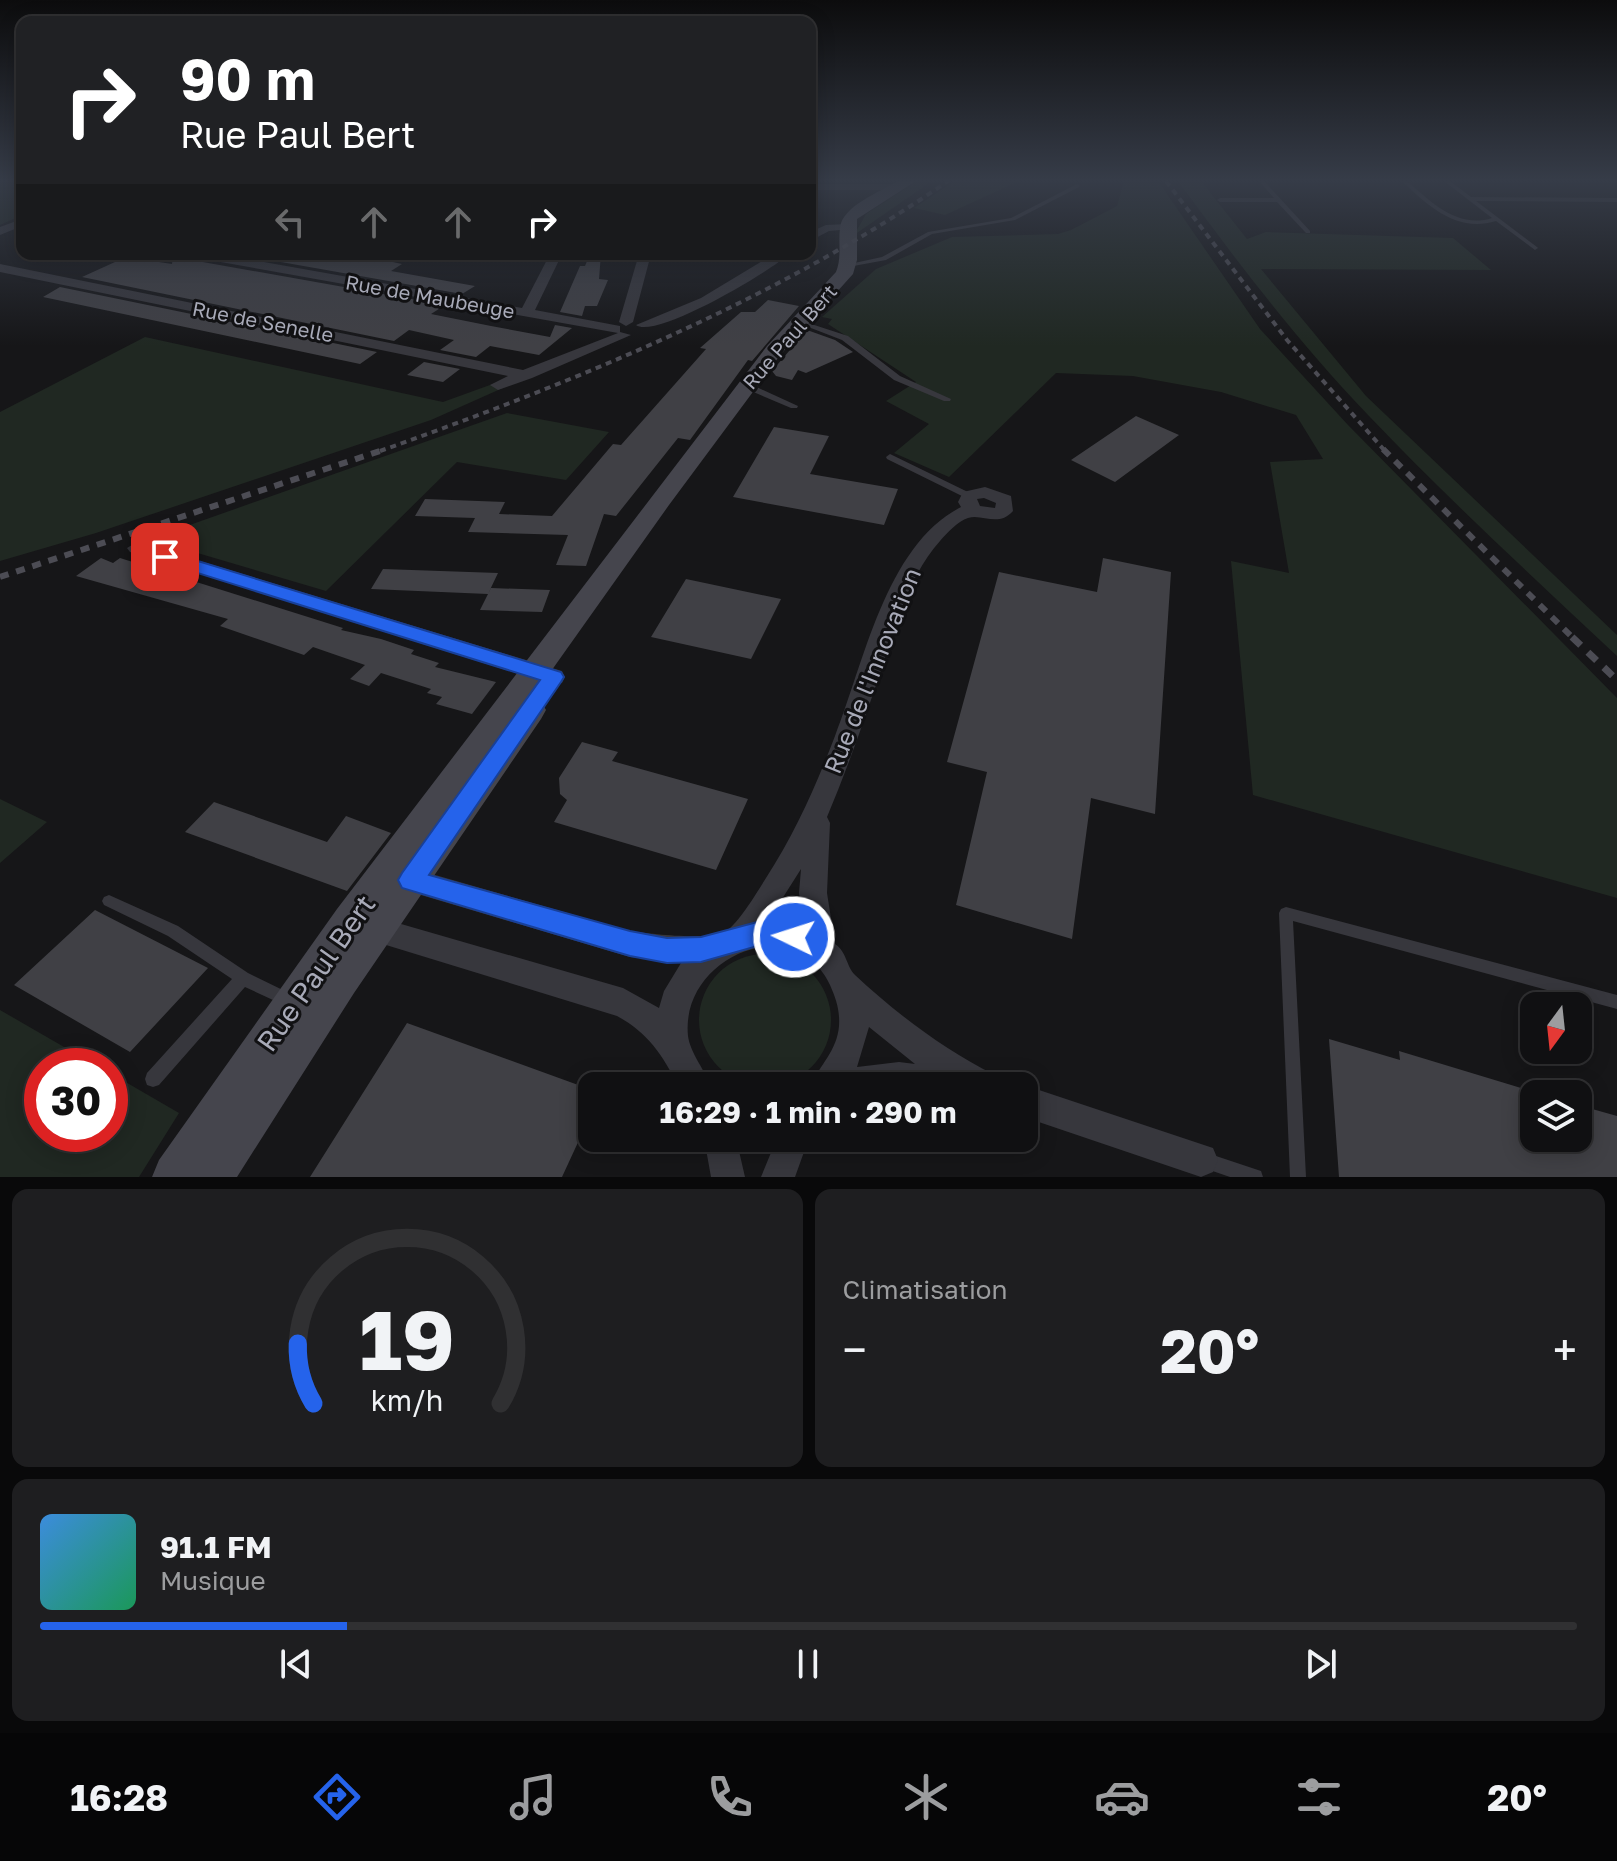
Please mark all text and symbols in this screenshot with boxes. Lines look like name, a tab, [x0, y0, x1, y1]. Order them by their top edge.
text: 90 m	[180, 45, 315, 112]
icon: right	[48, 48, 152, 152]
text: Rue Paul Bert	[180, 113, 415, 156]
icon: left	[268, 200, 312, 244]
icon: ahead	[352, 200, 396, 244]
icon: ahead	[436, 200, 480, 244]
icon: right	[520, 200, 564, 244]
street label: Rue de Maubeuge	[344, 269, 517, 323]
street label: Rue Paul Bert	[737, 279, 841, 394]
street label: Rue de Senelle	[191, 296, 336, 346]
pin	[131, 523, 199, 591]
icon: arrive	[143, 535, 187, 579]
street label: Rue de l'Innovation	[817, 563, 926, 777]
street label: Rue Paul Bert	[250, 888, 382, 1057]
position arrow	[752, 895, 836, 979]
north arrow	[1520, 992, 1592, 1064]
map controls	[1520, 992, 1592, 1152]
speed limit sign: 30	[24, 1048, 128, 1152]
button: layers	[1520, 1080, 1592, 1152]
text: 16:29 · 1 min · 290 m	[660, 1094, 956, 1130]
text: Climatisation	[843, 1274, 1007, 1305]
text: 19	[359, 1288, 455, 1388]
text: 20°	[1160, 1314, 1259, 1386]
text: −	[843, 1323, 867, 1376]
text: +	[1553, 1323, 1577, 1376]
text: km/h	[371, 1383, 444, 1417]
text: 91.1 FM	[160, 1529, 272, 1565]
text: Musique	[160, 1565, 266, 1596]
icon: previous	[274, 1642, 318, 1686]
icon: pause	[786, 1642, 830, 1686]
icon: next	[1299, 1642, 1343, 1686]
icon: directions	[309, 1769, 365, 1825]
icon: music	[505, 1769, 561, 1825]
icon: phone	[702, 1769, 758, 1825]
icon: climate	[898, 1769, 954, 1825]
icon: car	[1094, 1769, 1150, 1825]
icon: filters	[1291, 1769, 1347, 1825]
text: 16:28	[70, 1776, 168, 1819]
text: 20°	[1487, 1776, 1547, 1819]

